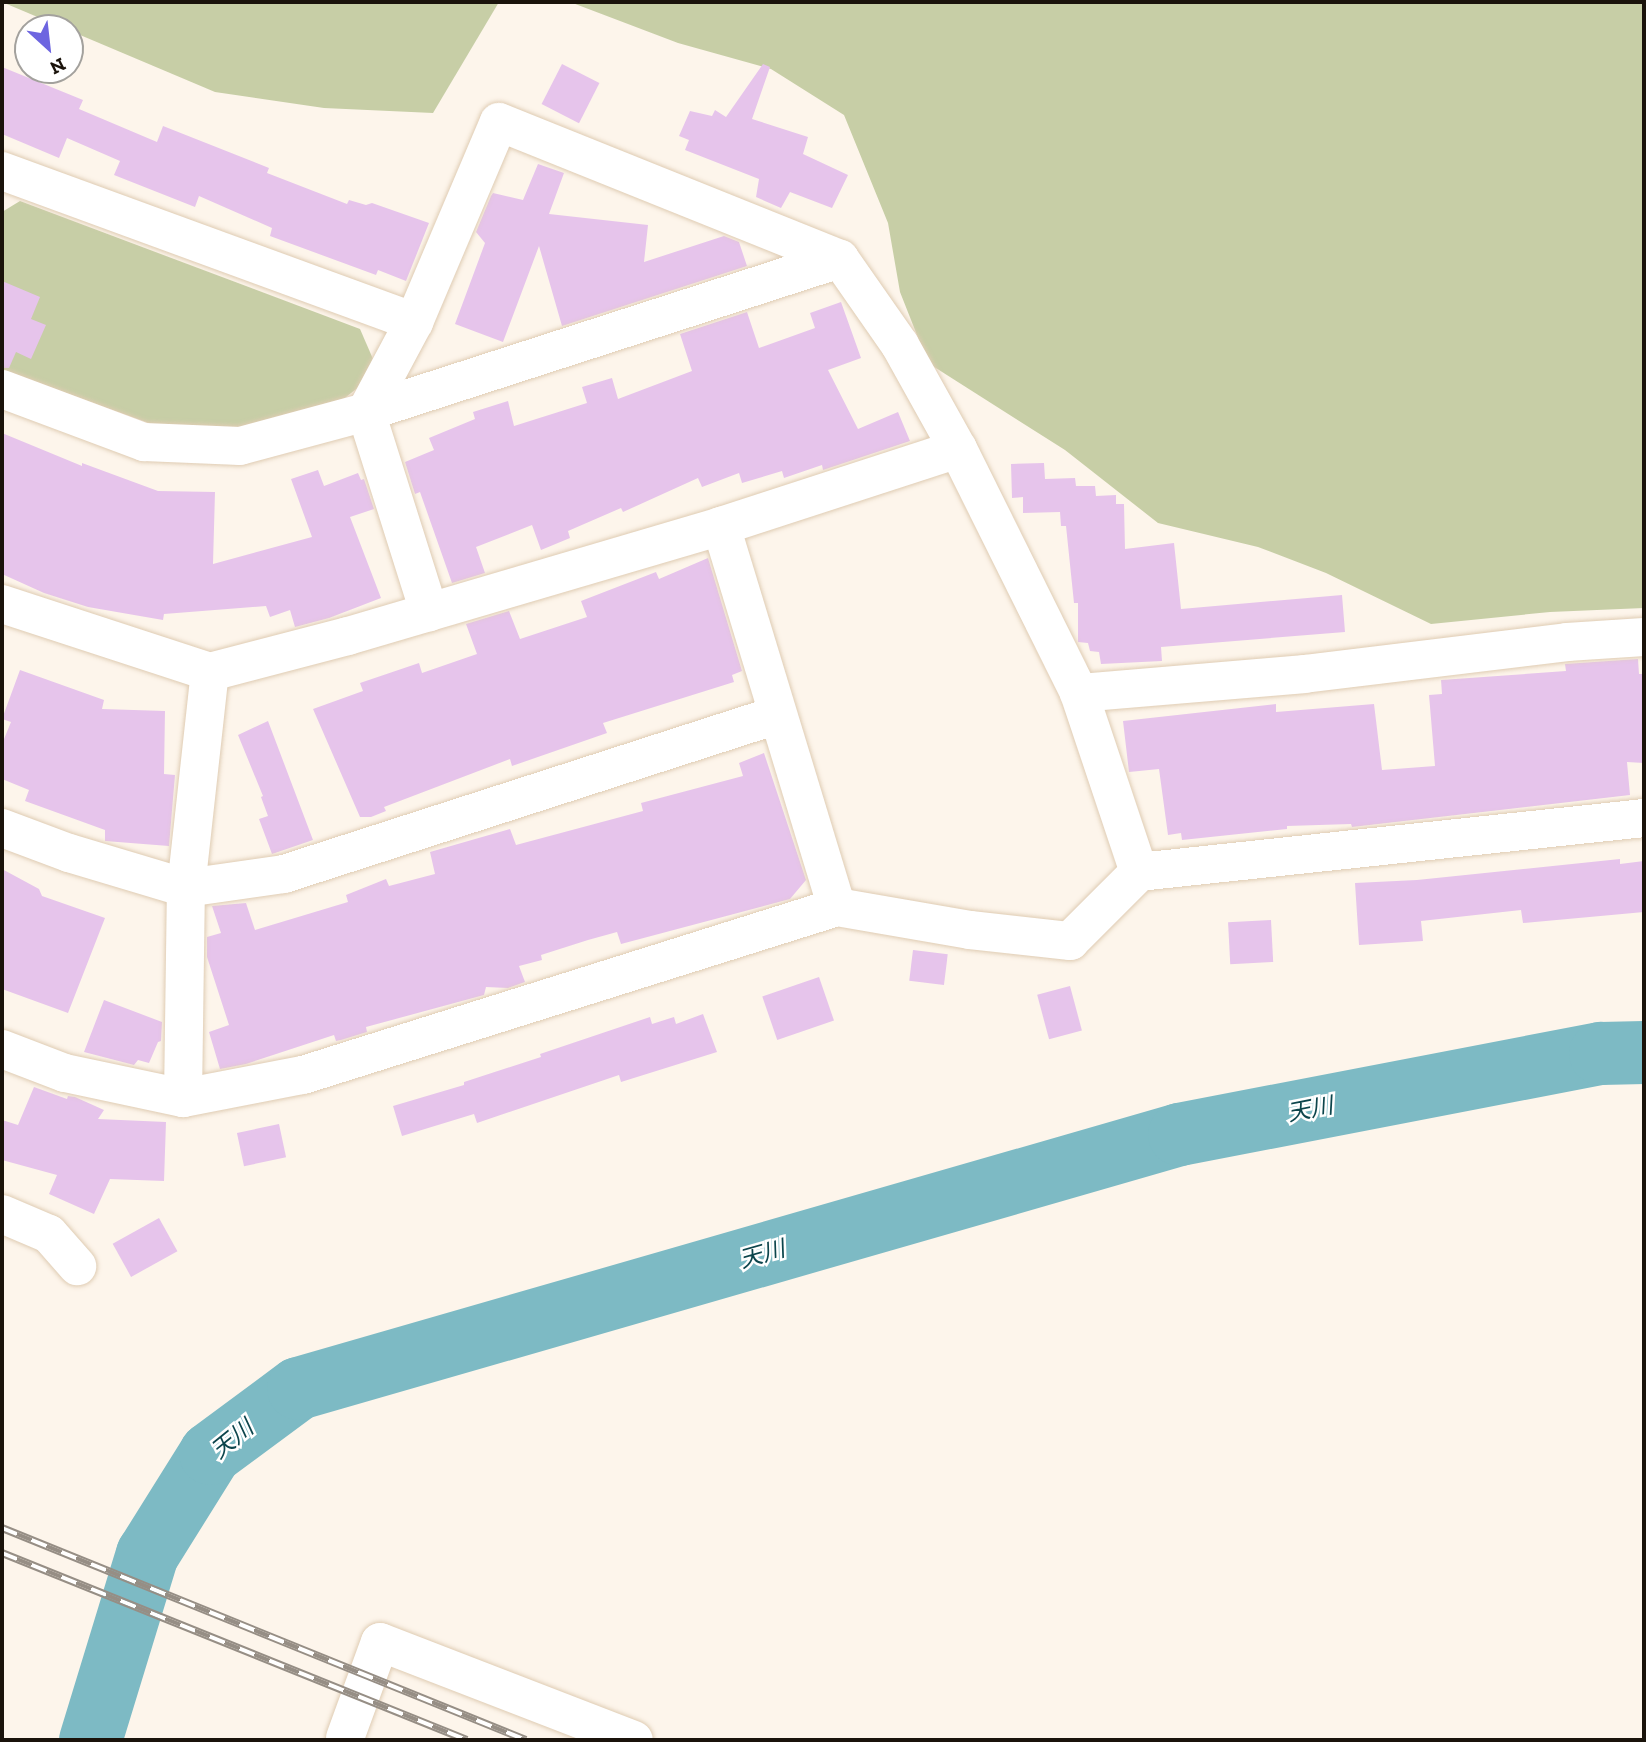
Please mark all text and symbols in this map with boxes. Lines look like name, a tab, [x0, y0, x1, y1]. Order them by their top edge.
north arrow	[14, 14, 84, 84]
text: N	[46, 53, 70, 80]
water label: 天川	[1285, 1091, 1335, 1127]
water label: 天川	[736, 1234, 788, 1274]
water label: 天川	[205, 1414, 259, 1464]

